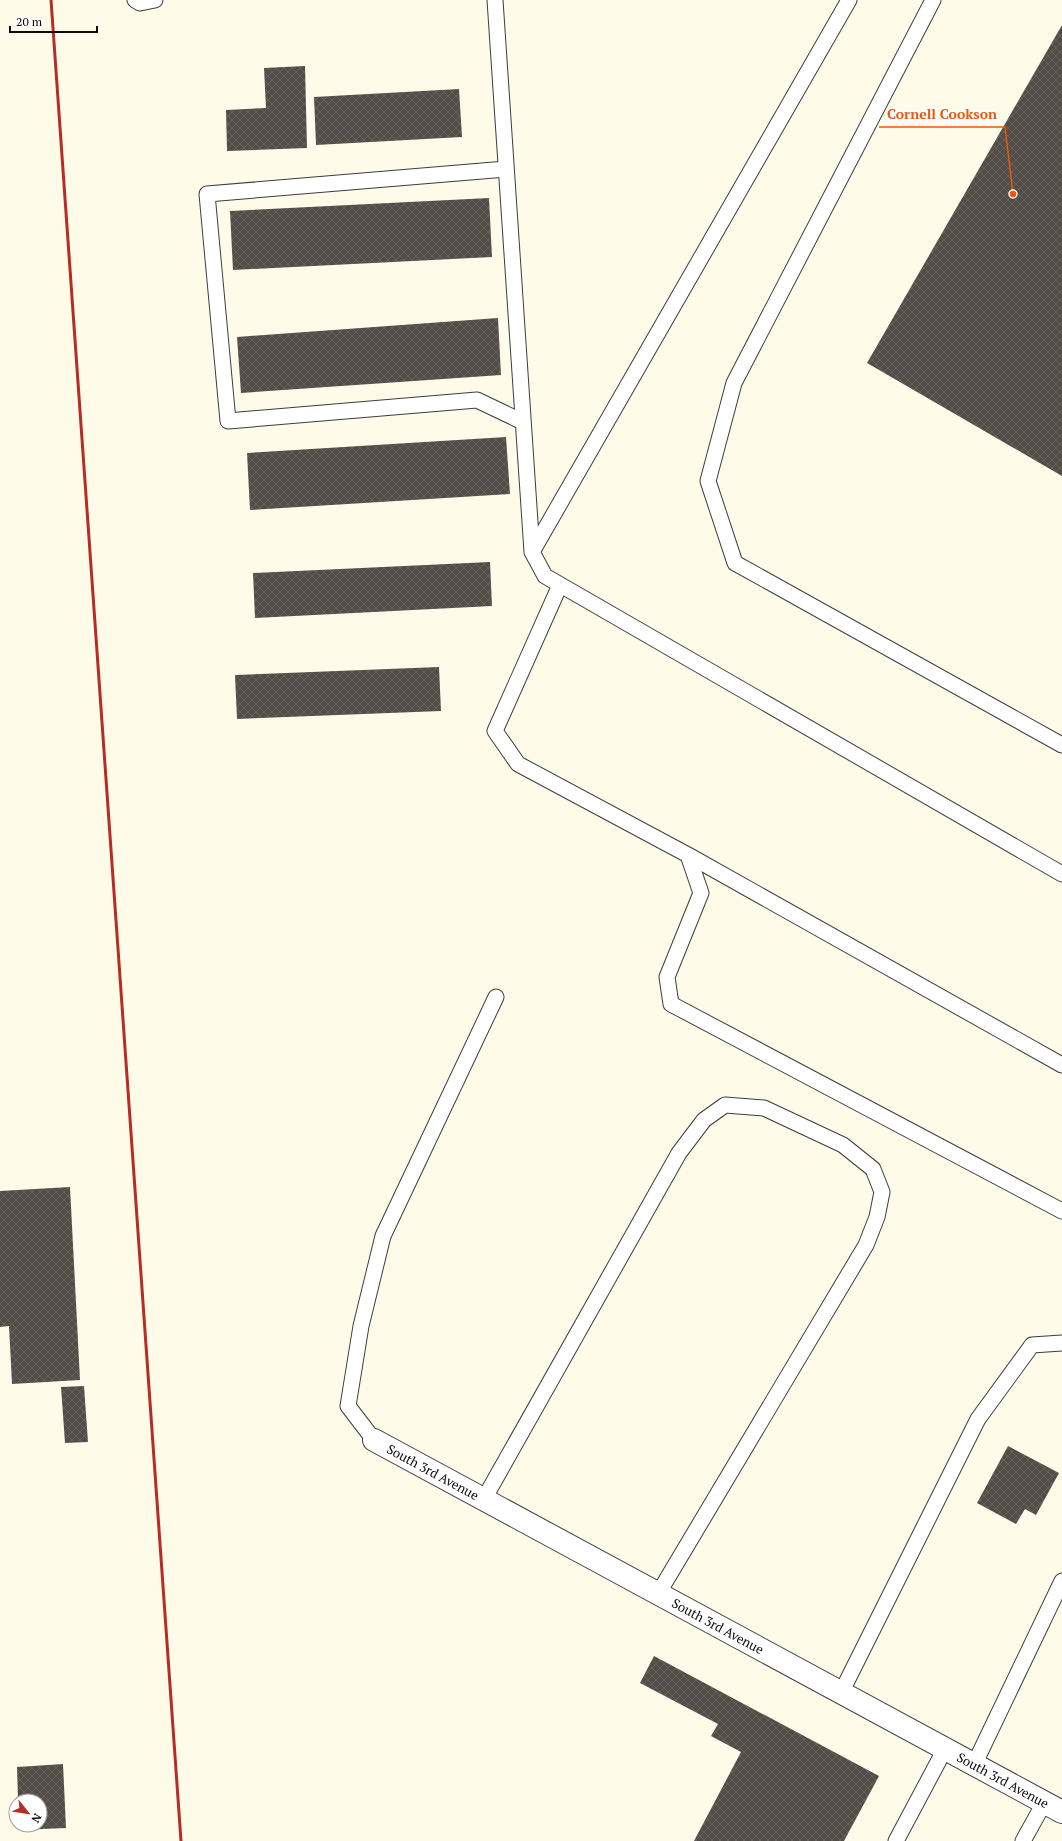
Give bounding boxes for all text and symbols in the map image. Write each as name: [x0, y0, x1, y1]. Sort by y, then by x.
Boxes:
scale bar: [10, 8, 97, 34]
text: 20 m: [16, 14, 43, 29]
callout: Cornell Cookson: [879, 101, 1005, 127]
text: Cornell Cookson: [887, 104, 997, 123]
street label: South 3rd Avenue: [384, 1440, 482, 1504]
street label: South 3rd Avenue: [669, 1594, 767, 1658]
street label: South 3rd Avenue: [954, 1748, 1052, 1812]
north arrow: [8, 1793, 48, 1833]
text: N: [28, 1811, 45, 1826]

